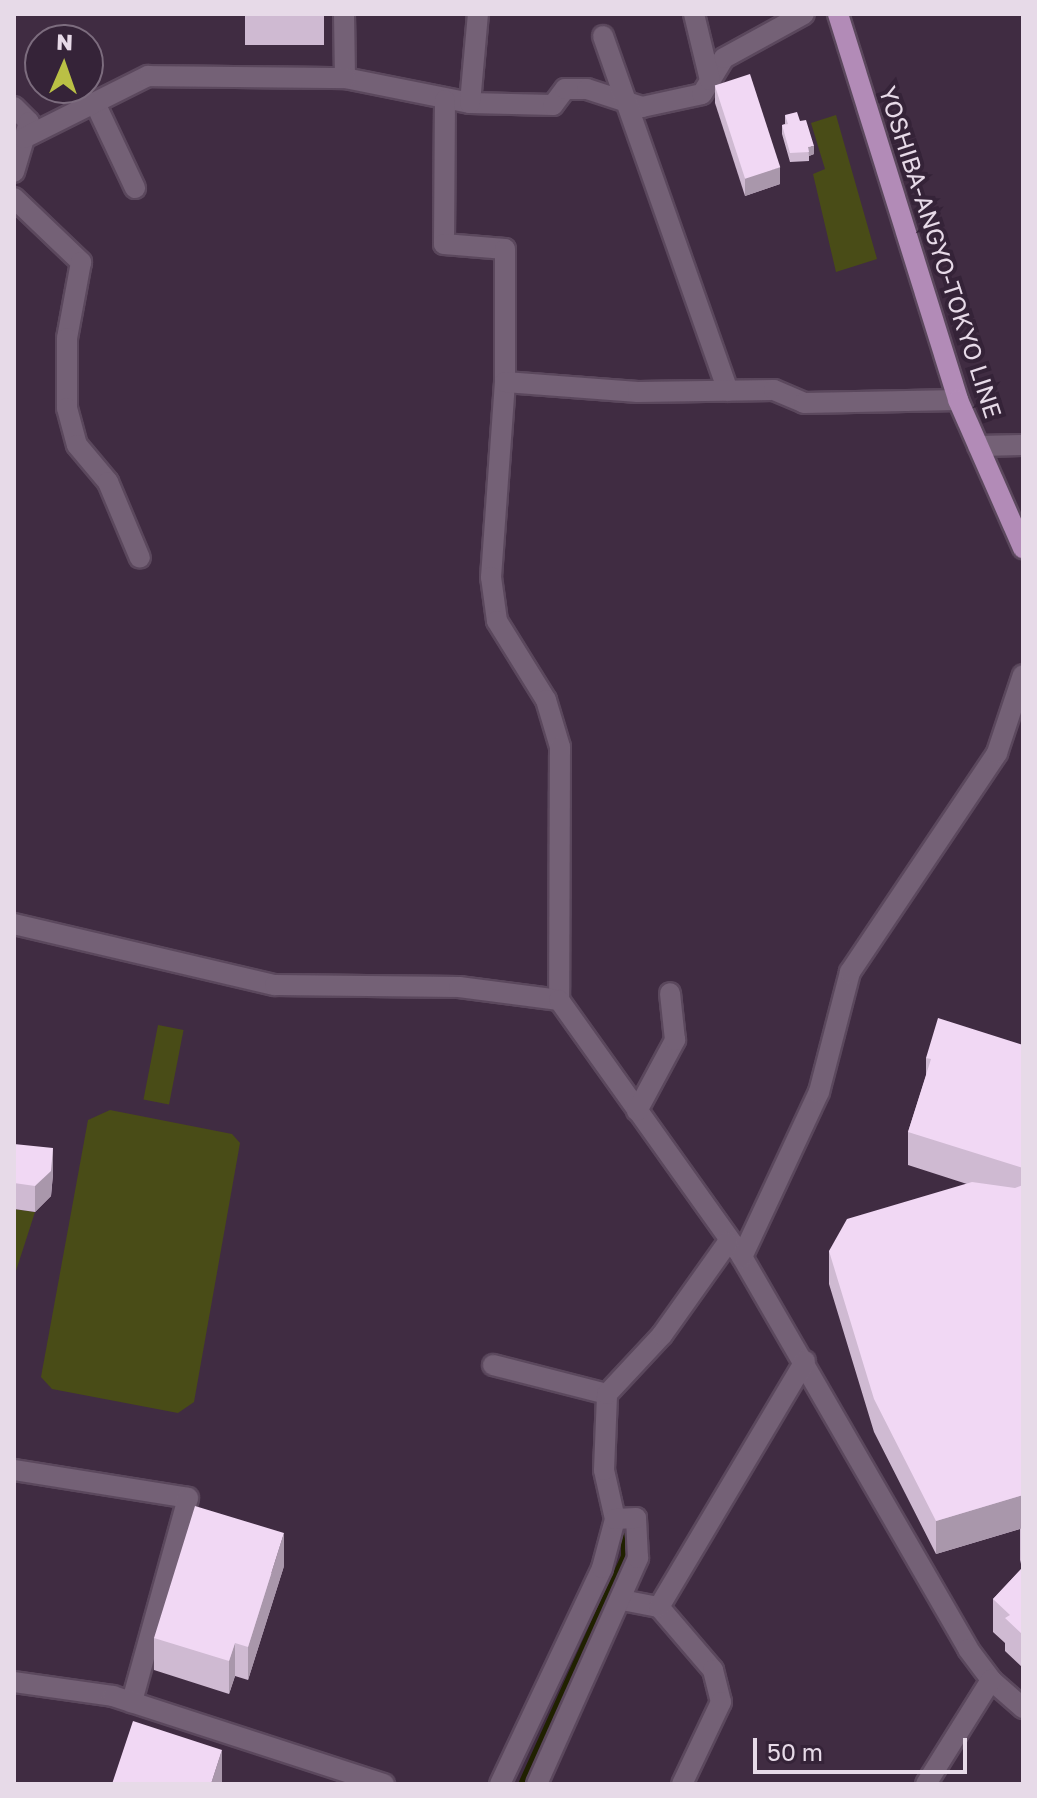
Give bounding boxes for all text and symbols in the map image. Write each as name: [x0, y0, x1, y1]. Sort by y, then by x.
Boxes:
north arrow: [24, 24, 104, 104]
text: N: [56, 28, 74, 55]
street label: YOSHIBA-ANGYO-TOKYO LINE: [874, 82, 1008, 422]
scale bar: [757, 1722, 971, 1772]
text: 50 m: [767, 1737, 823, 1766]

